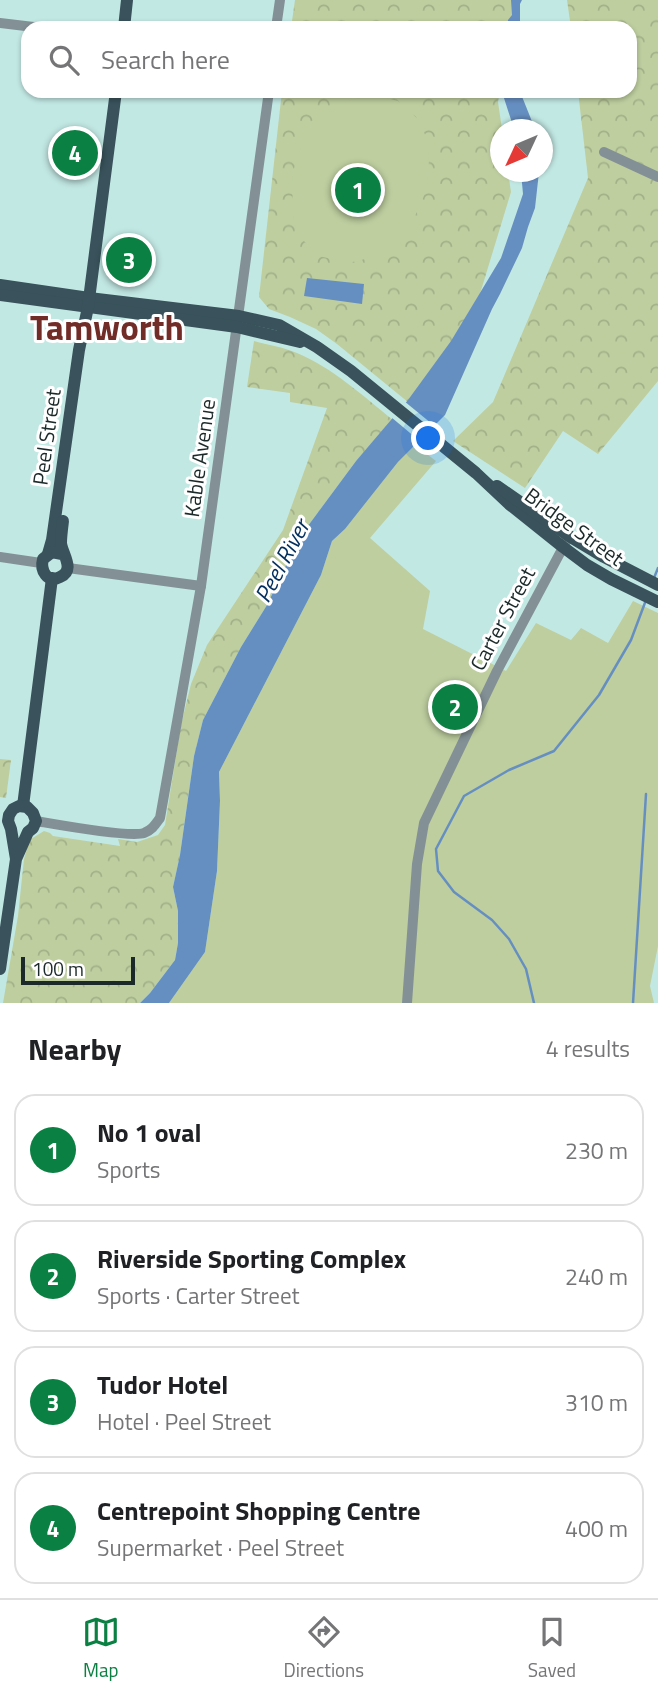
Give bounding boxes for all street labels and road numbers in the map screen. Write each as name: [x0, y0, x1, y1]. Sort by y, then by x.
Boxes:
street label: Peel Street: [23, 386, 69, 487]
street label: Kable Avenue: [175, 397, 223, 519]
street label: Bridge Street: [518, 479, 631, 574]
street label: Carter Street: [461, 560, 543, 676]

